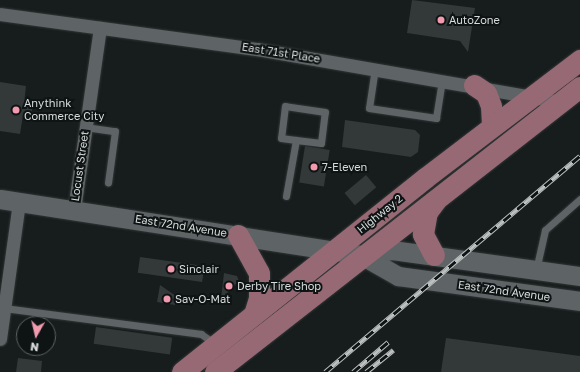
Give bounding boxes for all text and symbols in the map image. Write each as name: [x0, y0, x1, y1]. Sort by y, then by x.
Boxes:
place label: AutoZone: [449, 13, 500, 27]
marker: AutoZone: [436, 15, 446, 25]
street label: East 71st Place: [241, 40, 321, 66]
place label: Anythink Commerce City: [24, 97, 104, 123]
marker: Anythink Commerce City: [11, 105, 21, 115]
street label: Locust Street: [69, 130, 91, 202]
place label: 7-Eleven: [322, 160, 367, 174]
marker: 7-Eleven: [309, 162, 319, 172]
street label: Highway 2: [355, 192, 405, 236]
street label: East 72nd Avenue: [134, 212, 228, 240]
place label: Sinclair: [179, 262, 219, 276]
marker: Sinclair: [166, 264, 176, 274]
street label: East 72nd Avenue: [457, 278, 551, 304]
place label: Derby Tire Shop: [237, 279, 321, 293]
marker: Derby Tire Shop: [224, 281, 234, 291]
place label: Sav-O-Mat: [175, 292, 230, 306]
marker: Sav-O-Mat: [162, 294, 172, 304]
north arrow: [16, 316, 56, 356]
text: N: [29, 340, 39, 354]

